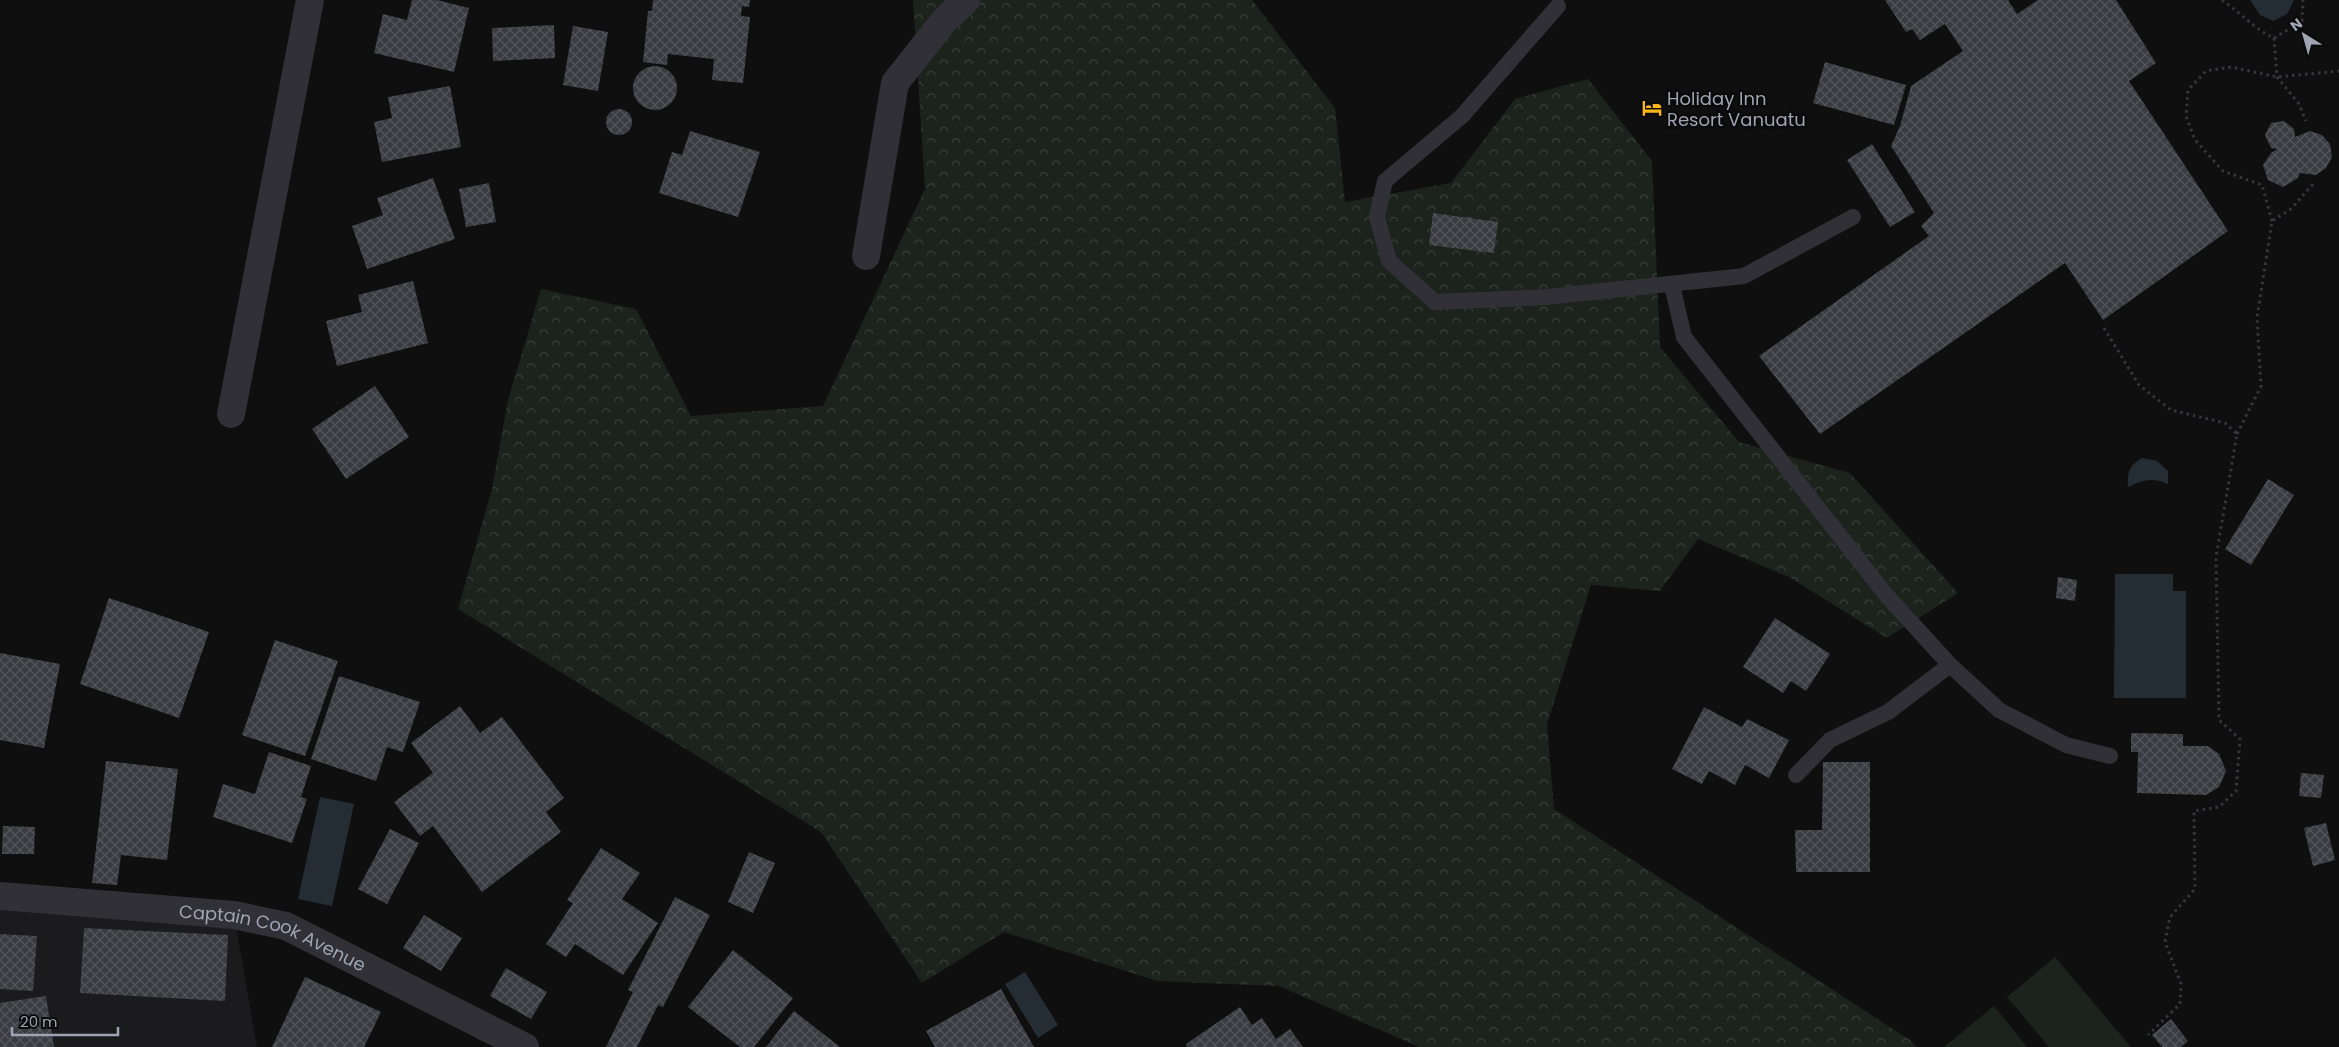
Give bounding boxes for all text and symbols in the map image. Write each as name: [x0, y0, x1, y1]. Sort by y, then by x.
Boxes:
north arrow: [2279, 10, 2329, 60]
text: N: [2286, 13, 2306, 36]
place label: Holiday Inn Resort Vanuatu: [1667, 86, 1806, 132]
hotel icon: Holiday Inn Resort Vanuatu: [1641, 97, 1663, 119]
street label: Captain Cook Avenue: [178, 898, 370, 977]
scale bar: [12, 1004, 119, 1036]
text: 20 m: [20, 1011, 58, 1032]

